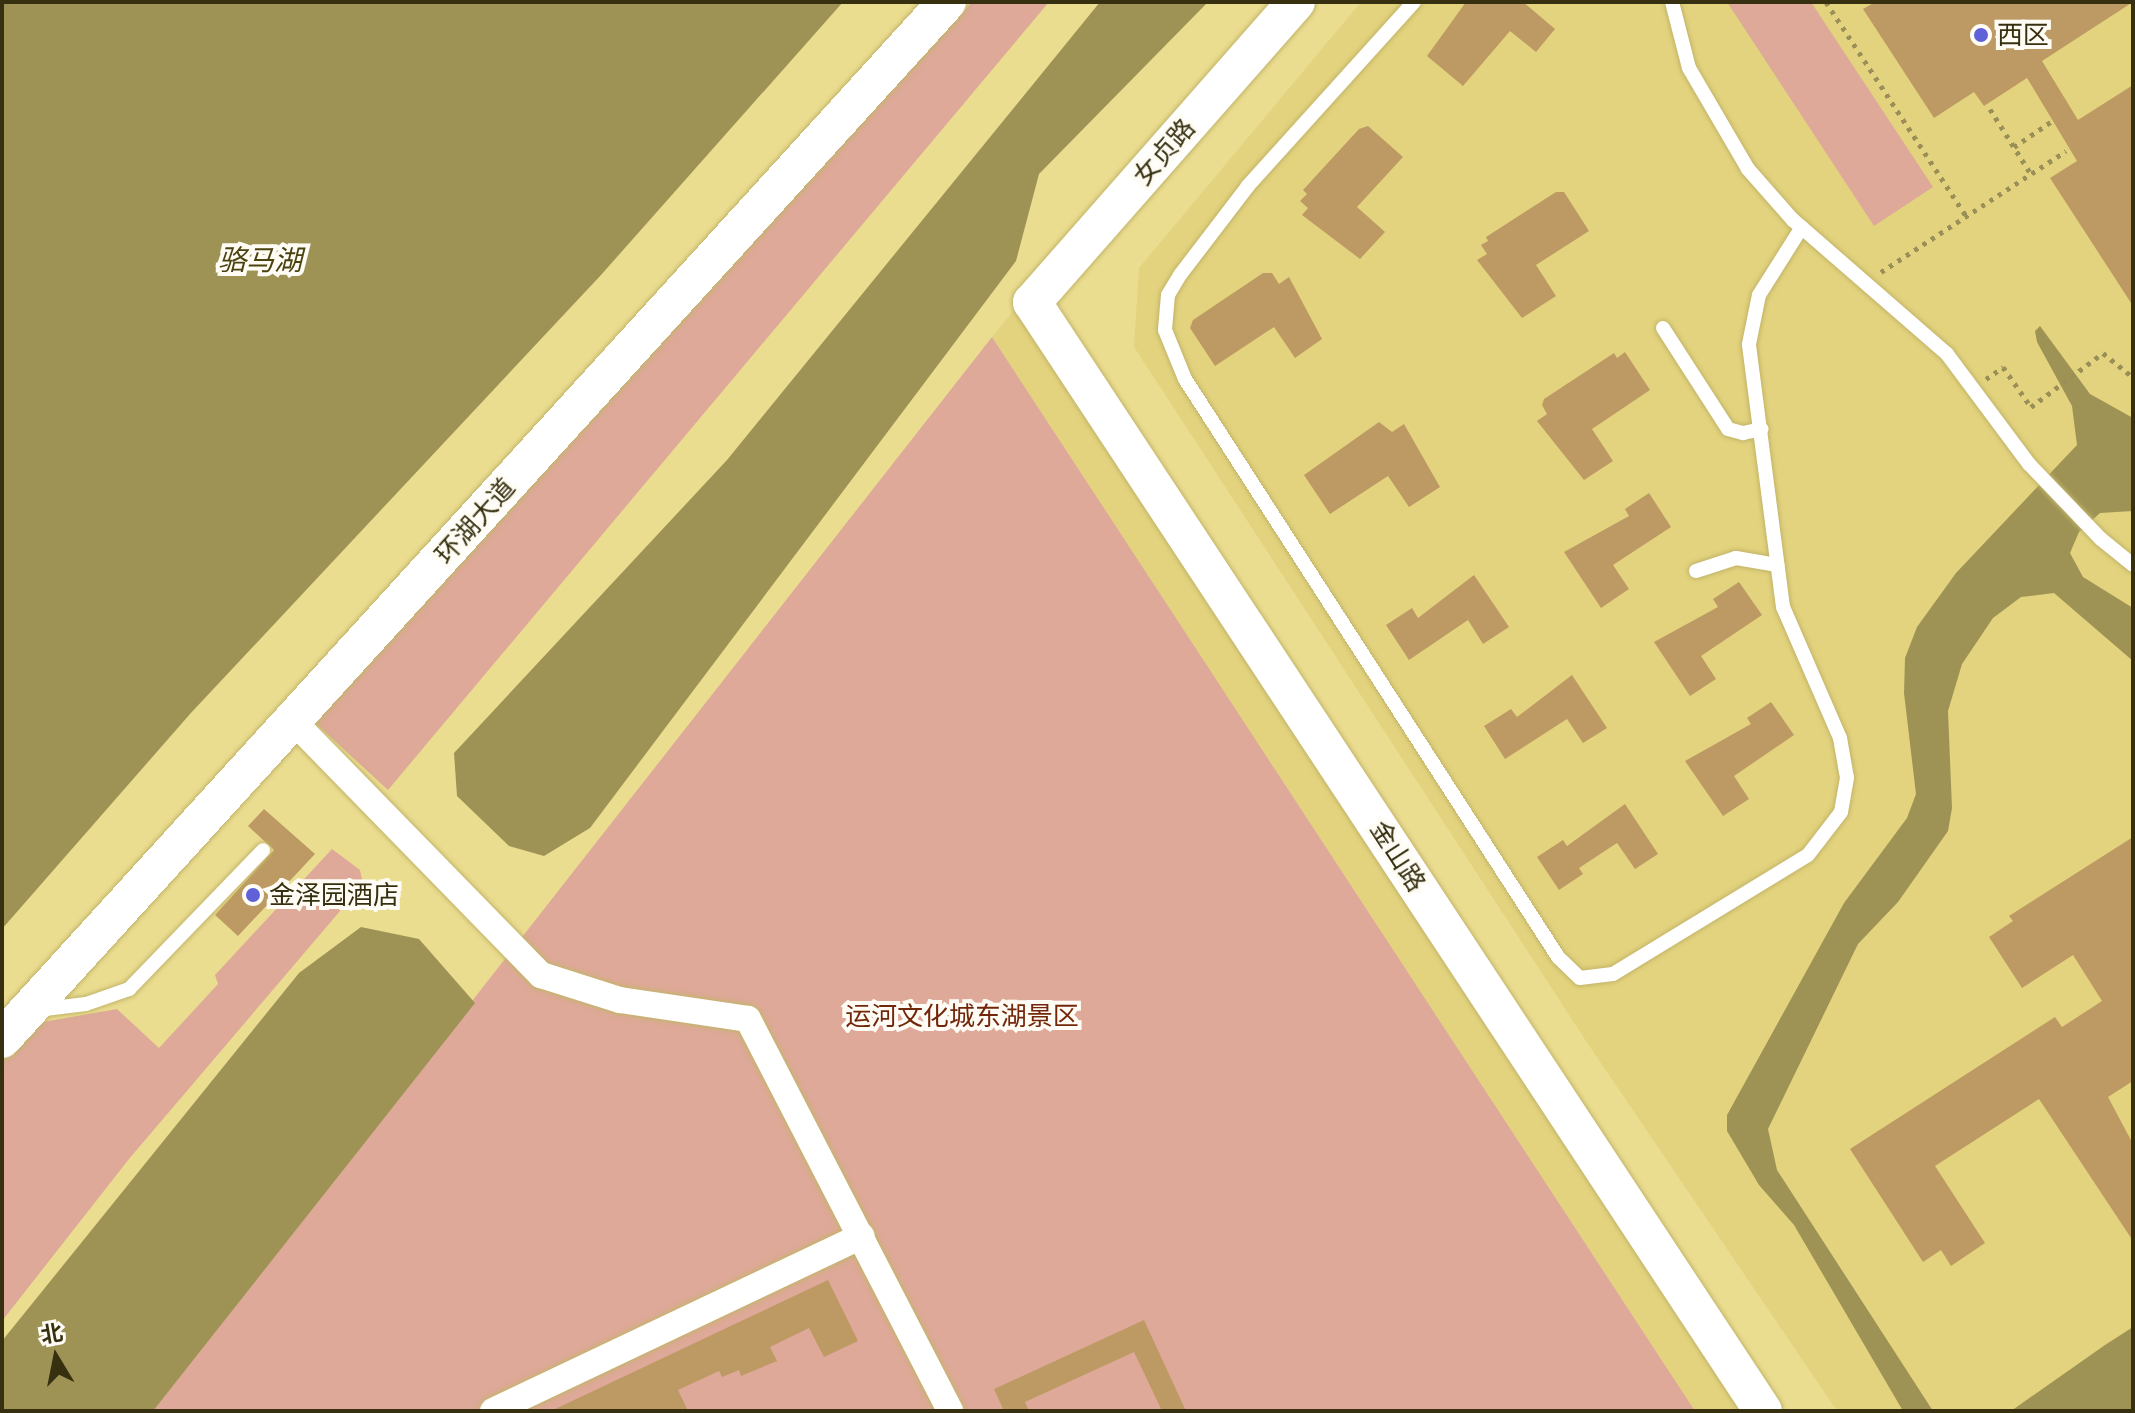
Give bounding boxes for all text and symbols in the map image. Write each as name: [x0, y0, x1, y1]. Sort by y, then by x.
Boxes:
place label: 西区: [1997, 19, 2049, 51]
marker: 西区: [1972, 26, 1990, 44]
street label: 女贞路: [1127, 112, 1201, 192]
water label: 骆马湖: [218, 243, 302, 277]
street label: 环湖大道: [429, 472, 521, 570]
street label: 金山路: [1364, 815, 1432, 897]
place label: 金泽园酒店: [269, 879, 399, 911]
marker: 金泽园酒店: [244, 886, 262, 904]
park label: 运河文化城东湖景区: [845, 1000, 1079, 1032]
north arrow: [16, 1317, 96, 1397]
text: 北: [39, 1318, 65, 1348]

